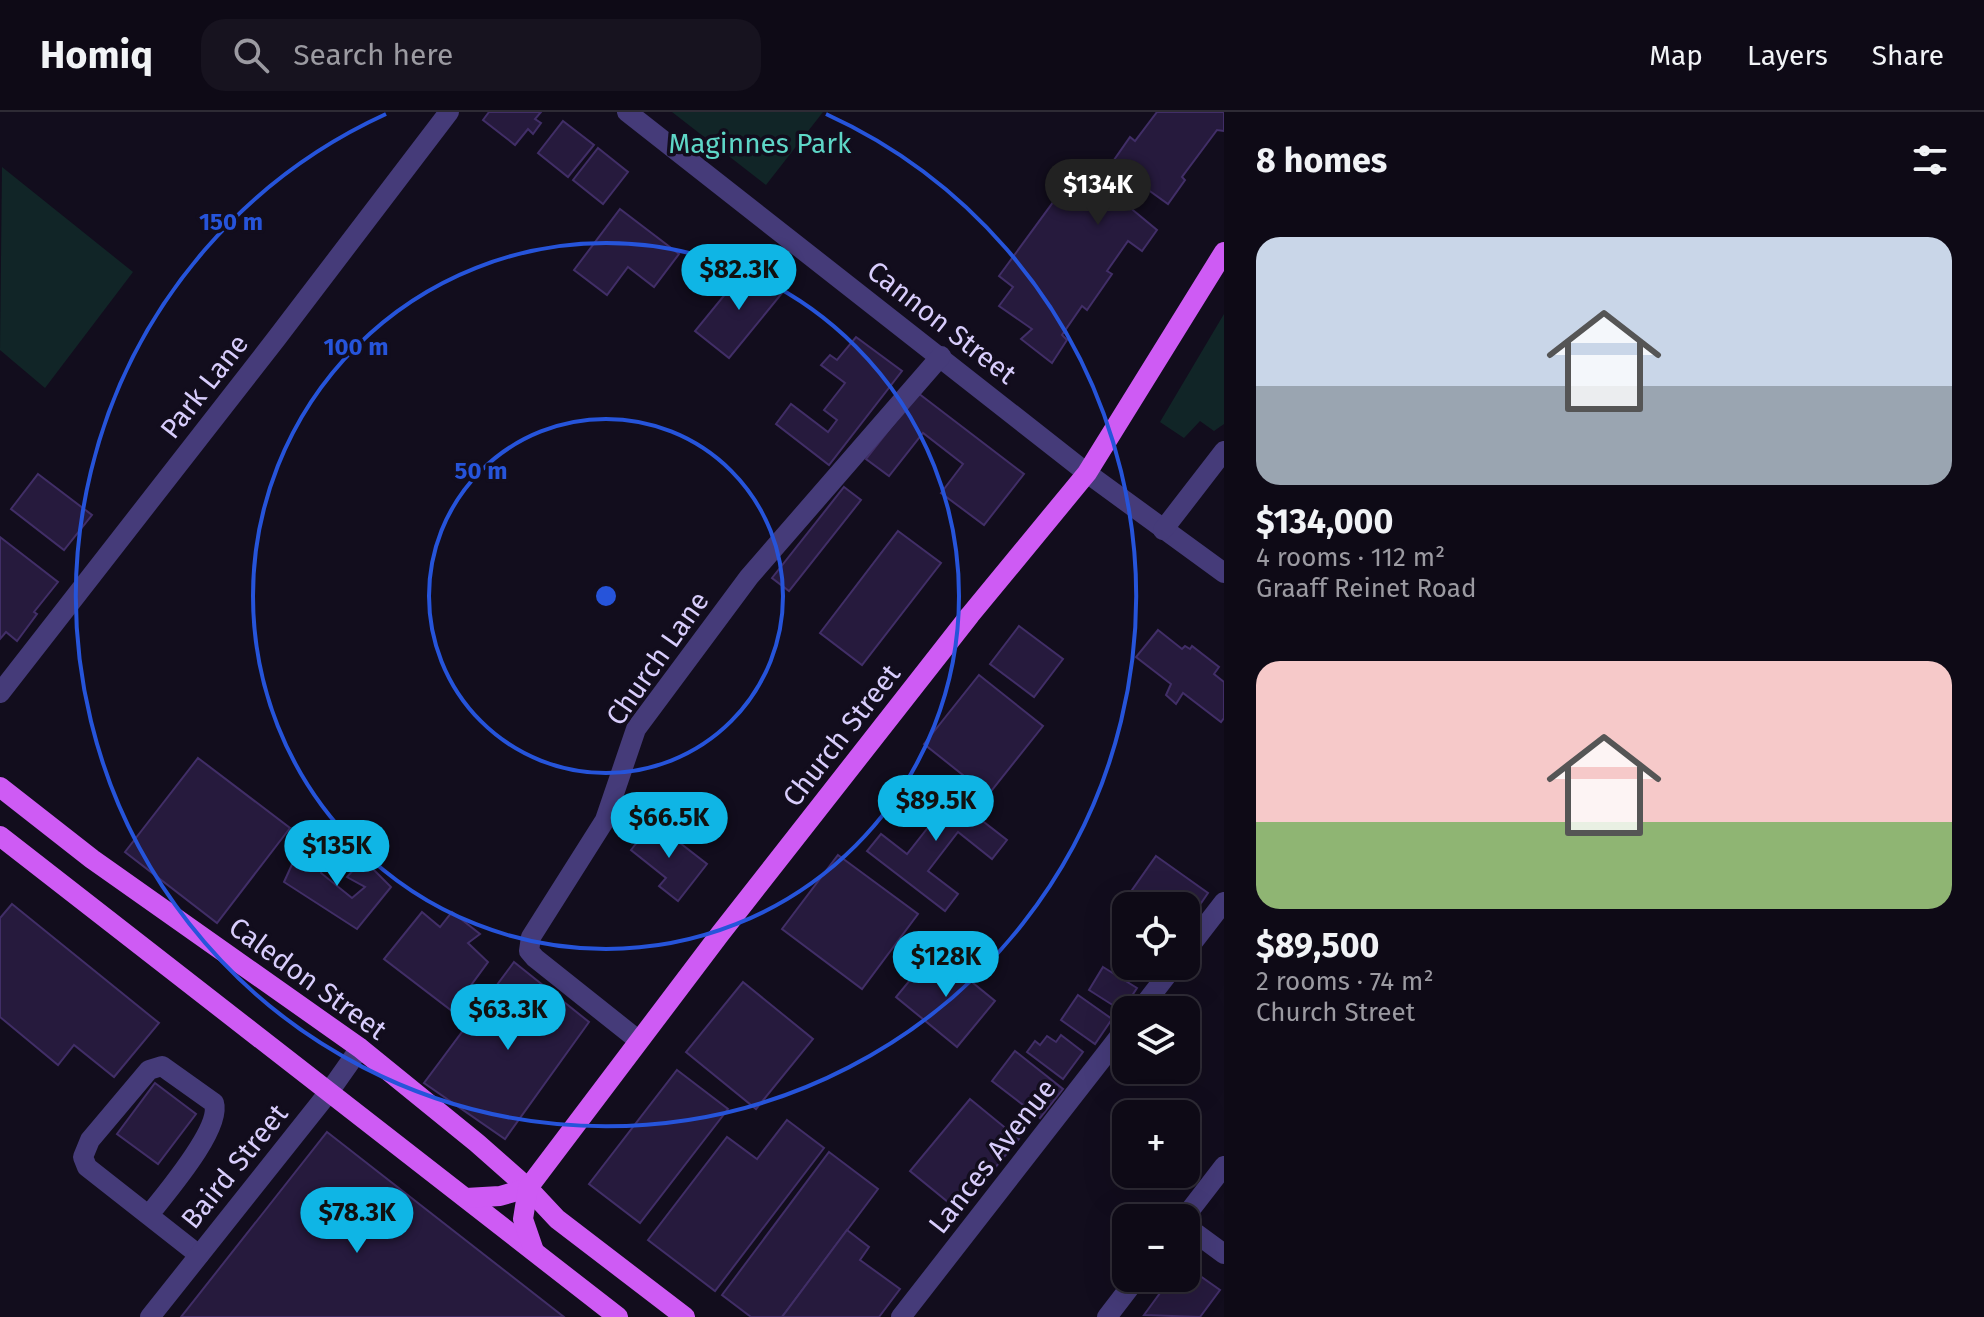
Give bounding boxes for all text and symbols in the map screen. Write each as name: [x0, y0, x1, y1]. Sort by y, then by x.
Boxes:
search box: [201, 19, 761, 91]
text: Homiq: [40, 32, 153, 78]
icon: search: [229, 33, 273, 77]
text: Search here: [293, 37, 453, 73]
text: Map: [1649, 39, 1703, 72]
text: Layers: [1747, 39, 1828, 72]
text: Share: [1872, 39, 1944, 72]
park label: Maginnes Park: [669, 127, 852, 160]
icon: filters: [1908, 138, 1952, 182]
text: 8 homes: [1256, 140, 1387, 181]
pin: $134K: [1042, 159, 1154, 227]
text: $134K: [1063, 169, 1133, 200]
text: 150 m: [199, 208, 263, 236]
pin: $82.3K: [674, 244, 804, 312]
text: $82.3K: [699, 254, 779, 285]
street label: Cannon Street: [861, 254, 1023, 391]
icon: home: [1532, 289, 1676, 433]
street label: Park Lane: [153, 328, 255, 445]
text: 100 m: [323, 333, 389, 361]
text: 50 m: [455, 457, 507, 485]
text: $134,000: [1256, 501, 1393, 542]
text: 4 rooms · 112 m²: [1256, 542, 1445, 573]
text: Graaff Reinet Road: [1256, 573, 1476, 604]
centre of rings: [592, 582, 620, 610]
street label: Church Lane: [599, 585, 716, 732]
street label: Church Street: [776, 657, 908, 813]
icon: home: [1532, 713, 1676, 857]
pin: $89.5K: [871, 775, 1001, 843]
text: $89.5K: [896, 785, 976, 816]
pin: $66.5K: [604, 792, 734, 860]
text: $66.5K: [629, 802, 709, 833]
pin: $135K: [281, 820, 393, 888]
text: $135K: [302, 830, 372, 861]
map controls: [1112, 892, 1200, 1292]
button: locate: [1112, 892, 1200, 980]
street label: Caledon Street: [223, 910, 394, 1047]
text: $89,500: [1256, 925, 1379, 966]
pin: $128K: [890, 931, 1002, 999]
text: $128K: [911, 941, 981, 972]
text: 2 rooms · 74 m²: [1256, 966, 1434, 997]
pin: $63.3K: [443, 984, 573, 1052]
text: $63.3K: [469, 994, 547, 1025]
button: layers: [1112, 996, 1200, 1084]
text: Church Street: [1256, 997, 1415, 1028]
street label: Lances Avenue: [922, 1073, 1063, 1240]
street label: Baird Street: [174, 1097, 295, 1235]
button: +: [1112, 1100, 1200, 1188]
pin: $78.3K: [292, 1187, 422, 1255]
text: $78.3K: [318, 1197, 396, 1228]
button: −: [1112, 1204, 1200, 1292]

